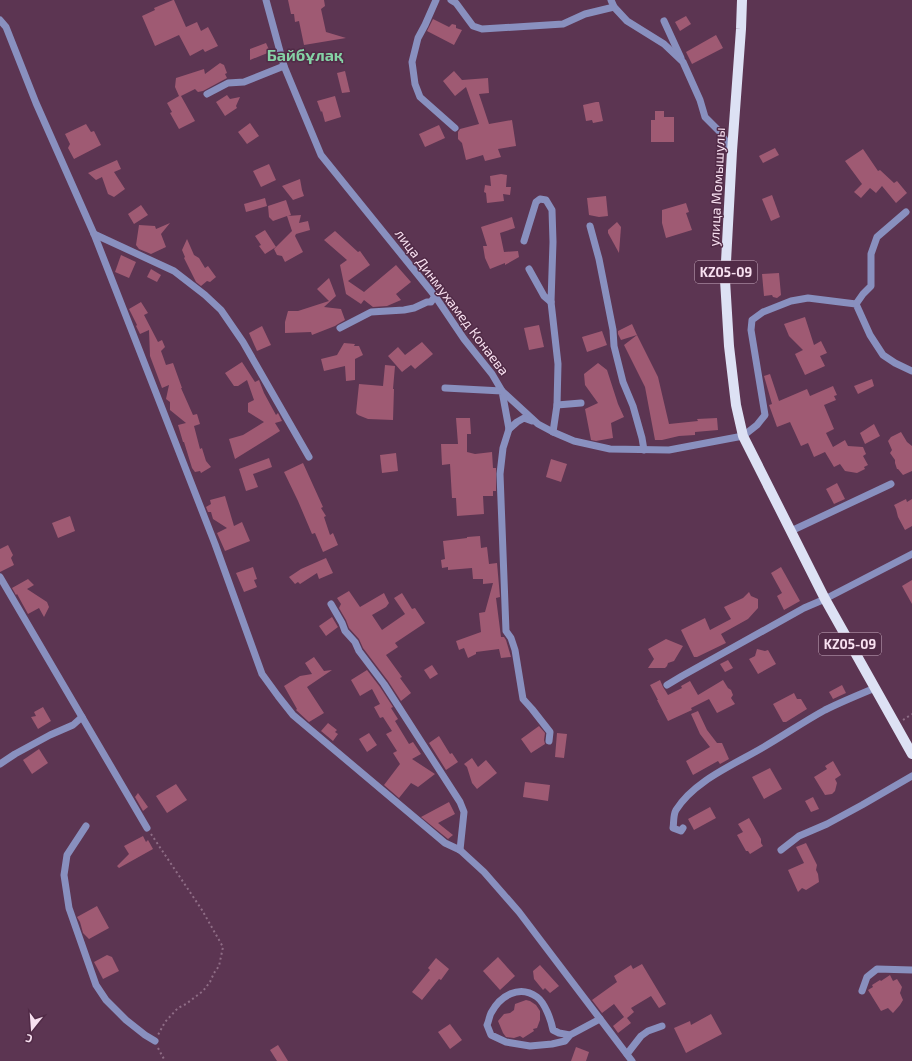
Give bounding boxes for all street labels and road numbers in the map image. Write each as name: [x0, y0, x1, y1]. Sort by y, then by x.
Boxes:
street label: улица Момышулы: [705, 127, 728, 247]
street label: лица Динмухамед Конаева: [392, 225, 513, 378]
road number: KZ05-09: [695, 261, 757, 283]
road number: KZ05-09: [819, 633, 881, 655]

